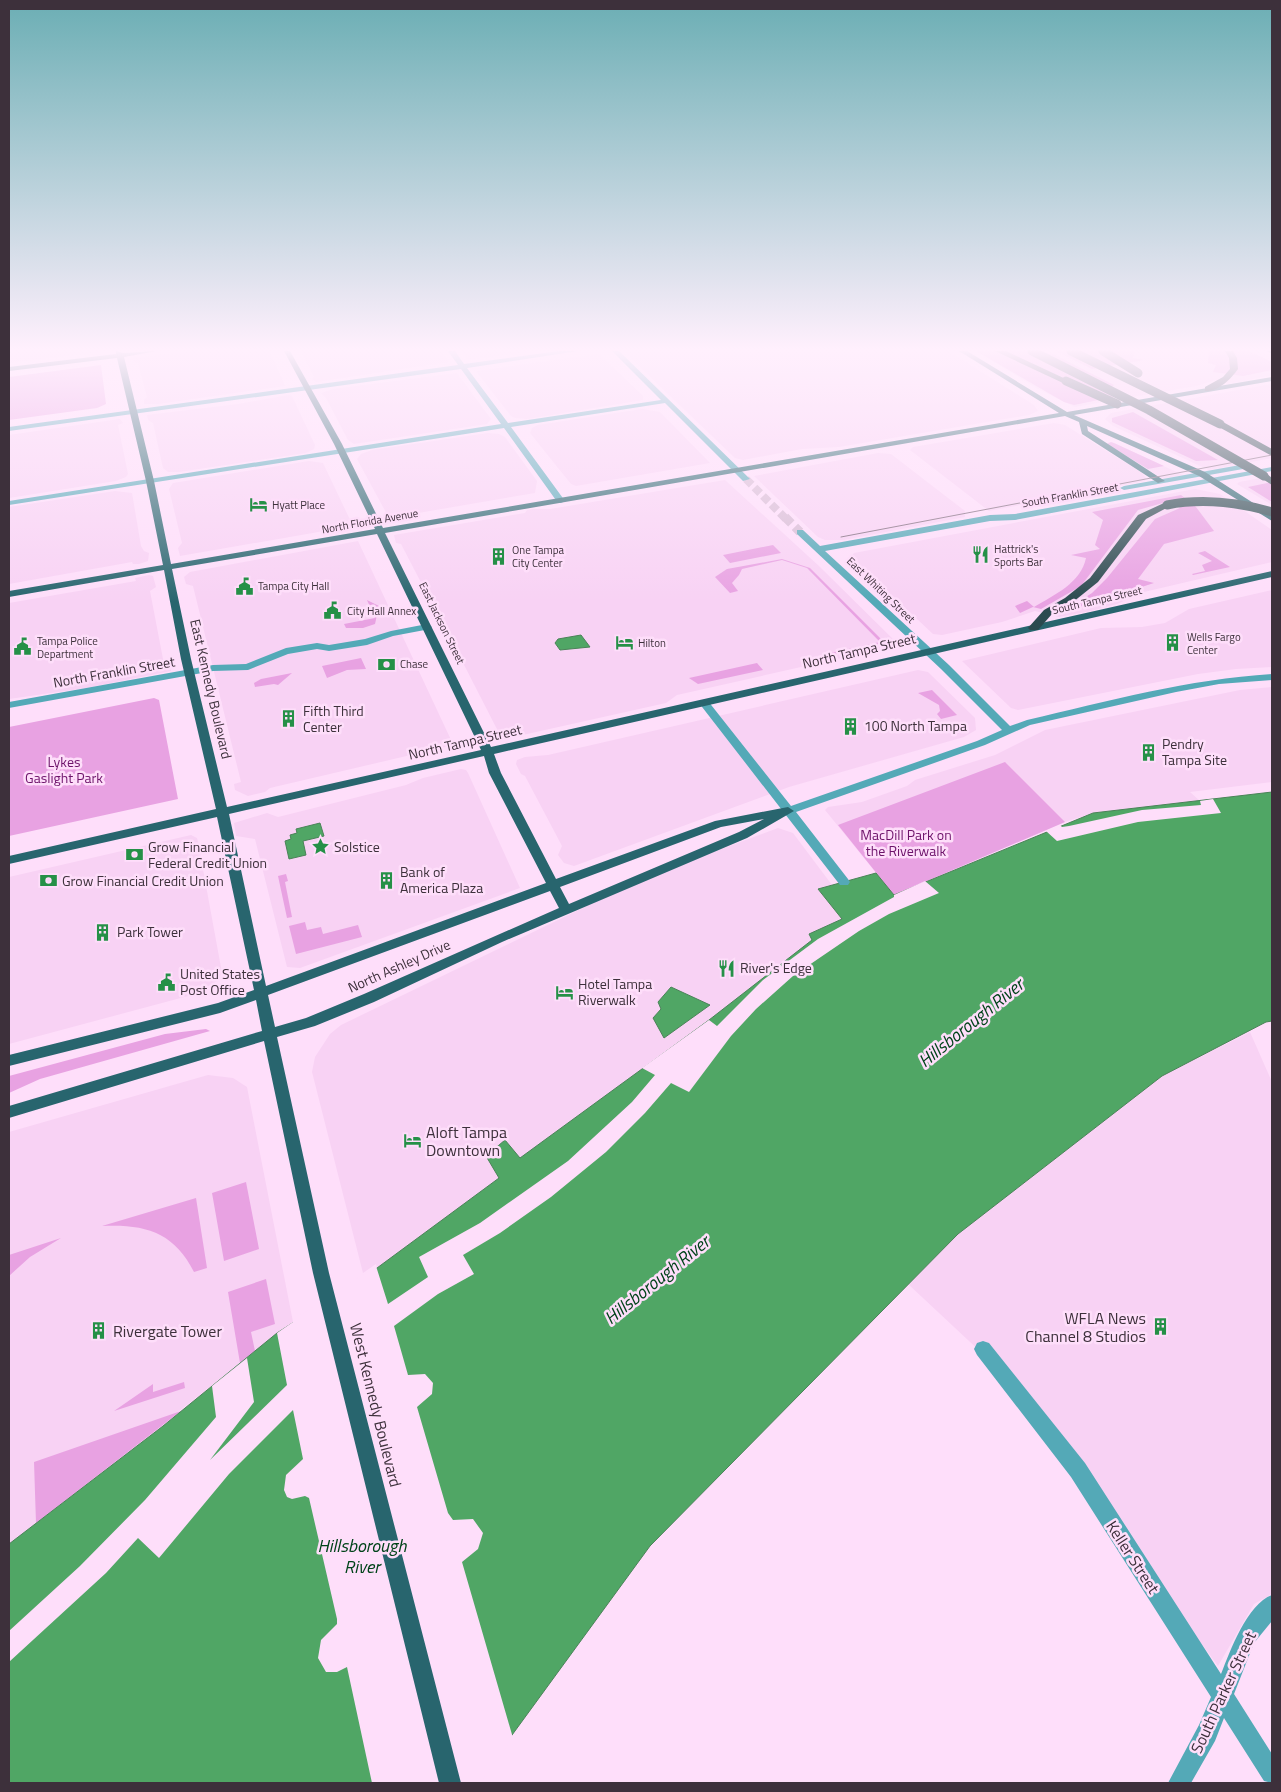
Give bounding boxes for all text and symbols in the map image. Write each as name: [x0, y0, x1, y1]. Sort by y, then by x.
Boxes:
street label: South Franklin Street: [1021, 479, 1120, 511]
hotel icon: Hyatt Place: [248, 495, 268, 515]
place label: Hyatt Place: [272, 497, 326, 513]
street label: North Florida Avenue: [321, 505, 420, 537]
place label: Hattrick's Sports Bar: [994, 541, 1043, 570]
place label: One Tampa City Center: [512, 542, 564, 571]
restaurant icon: Hattrick's Sports Bar: [970, 545, 990, 565]
building icon: One Tampa City Center: [488, 546, 508, 566]
street label: East Whiting Street: [843, 553, 919, 627]
public building icon: Tampa City Hall: [234, 576, 254, 596]
place label: Tampa City Hall: [258, 578, 329, 594]
street label: East Jackson Street: [415, 579, 469, 667]
street label: South Tampa Street: [1051, 582, 1143, 618]
public building icon: City Hall Annex: [323, 601, 343, 621]
place label: City Hall Annex: [347, 603, 416, 619]
street label: East Kennedy Boulevard: [185, 617, 238, 761]
street label: North Tampa Street: [800, 627, 918, 674]
place label: Wells Fargo Center: [1187, 629, 1241, 658]
place label: Tampa Police Department: [37, 633, 98, 662]
hotel icon: Hilton: [614, 633, 634, 653]
building icon: Wells Fargo Center: [1163, 633, 1183, 653]
place label: Hilton: [638, 635, 666, 651]
public building icon: Tampa Police Department: [13, 637, 33, 657]
street label: North Franklin Street: [51, 650, 177, 693]
bank icon: Chase: [376, 654, 396, 674]
place label: Chase: [400, 656, 429, 672]
place label: Fifth Third Center: [303, 700, 364, 737]
building icon: Fifth Third Center: [279, 709, 299, 729]
place label: 100 North Tampa: [864, 715, 967, 736]
building icon: 100 North Tampa: [840, 716, 860, 736]
street label: North Tampa Street: [406, 718, 524, 765]
place label: Pendry Tampa Site: [1162, 733, 1227, 770]
building icon: Pendry Tampa Site: [1138, 742, 1158, 762]
park label: Lykes Gaslight Park: [25, 751, 103, 788]
park label: MacDill Park on the Riverwalk: [860, 824, 952, 861]
place label: Grow Financial Federal Credit Union: [148, 836, 267, 873]
place label: Solstice: [334, 836, 380, 857]
place icon: Solstice: [310, 837, 330, 857]
bank icon: Grow Financial Federal Credit Union: [124, 845, 144, 865]
place label: Bank of America Plaza: [400, 861, 483, 898]
place label: Grow Financial Credit Union: [62, 870, 224, 891]
building icon: Bank of America Plaza: [376, 870, 396, 890]
bank icon: Grow Financial Credit Union: [38, 871, 58, 891]
place label: Park Tower: [117, 921, 183, 942]
building icon: Park Tower: [93, 922, 113, 942]
street label: North Ashley Drive: [344, 934, 453, 998]
place label: River's Edge: [740, 957, 812, 978]
restaurant icon: River's Edge: [716, 958, 736, 978]
place label: United States Post Office: [180, 963, 260, 1000]
water label: Hillsborough River: [912, 970, 1031, 1074]
public building icon: United States Post Office: [156, 972, 176, 992]
place label: Hotel Tampa Riverwalk: [578, 973, 652, 1010]
hotel icon: Hotel Tampa Riverwalk: [554, 982, 574, 1002]
place label: Aloft Tampa Downtown: [426, 1120, 507, 1162]
hotel icon: Aloft Tampa Downtown: [402, 1131, 422, 1151]
water label: Hillsborough River: [598, 1227, 717, 1331]
place label: WFLA News Channel 8 Studios: [1025, 1306, 1146, 1348]
building icon: WFLA News Channel 8 Studios: [1150, 1317, 1170, 1337]
place label: Rivergate Tower: [113, 1319, 222, 1343]
street label: West Kennedy Boulevard: [344, 1320, 408, 1490]
building icon: Rivergate Tower: [89, 1321, 109, 1341]
street label: Keller Street: [1100, 1516, 1166, 1599]
water label: Hillsborough River: [318, 1532, 408, 1580]
street label: South Parker Street: [1184, 1627, 1262, 1757]

